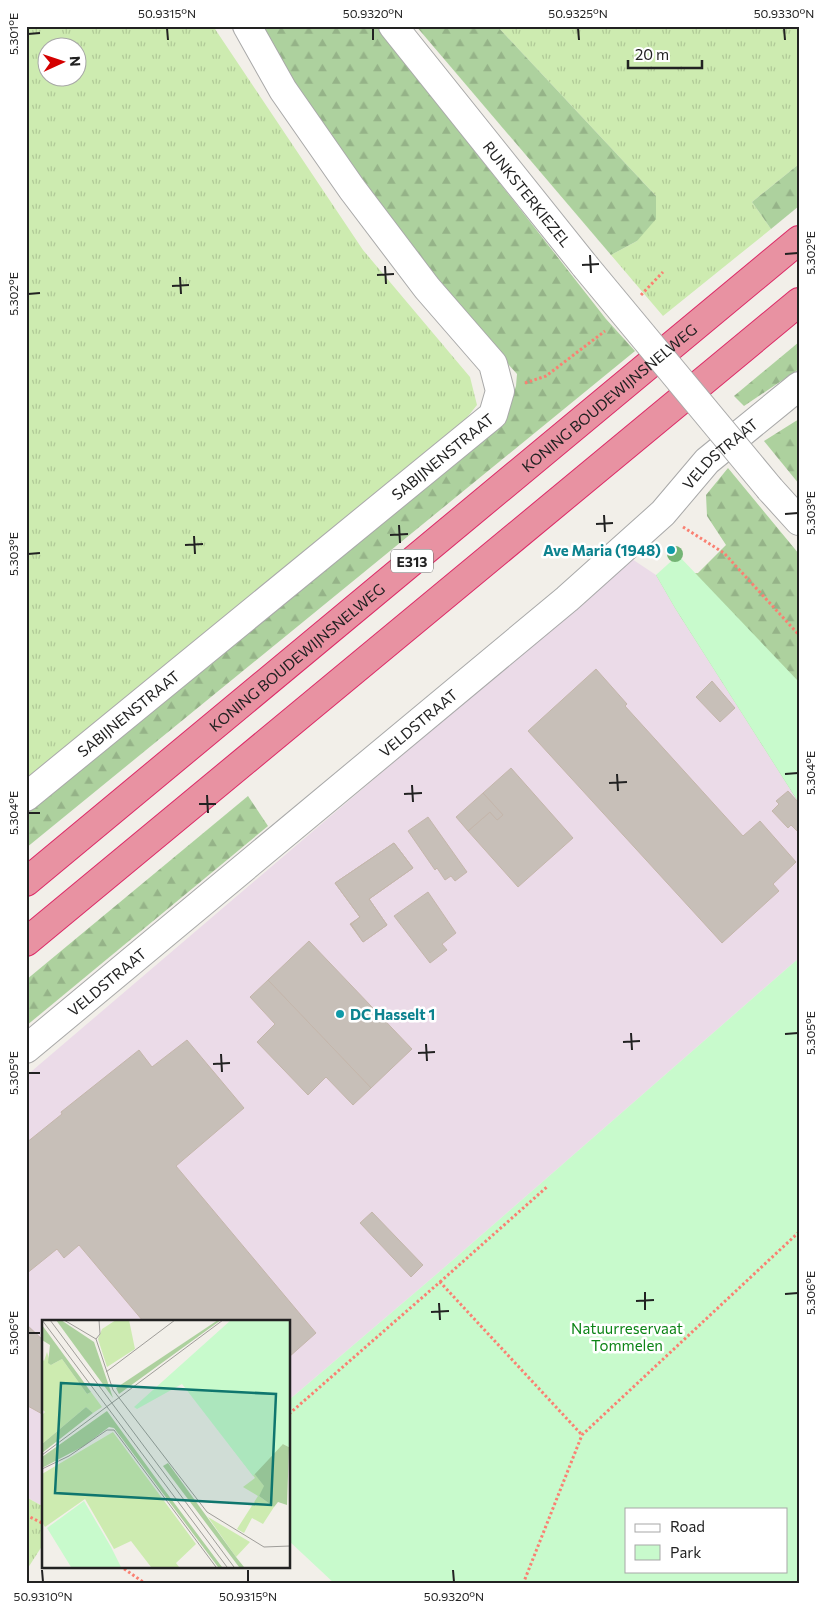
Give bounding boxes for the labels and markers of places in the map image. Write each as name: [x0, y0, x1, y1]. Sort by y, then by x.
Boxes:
place label: Ave Maria (1948): [543, 541, 661, 559]
marker: Ave Maria (1948): [665, 544, 677, 556]
place label: DC Hasselt 1: [350, 1005, 435, 1023]
marker: DC Hasselt 1: [334, 1008, 346, 1020]

